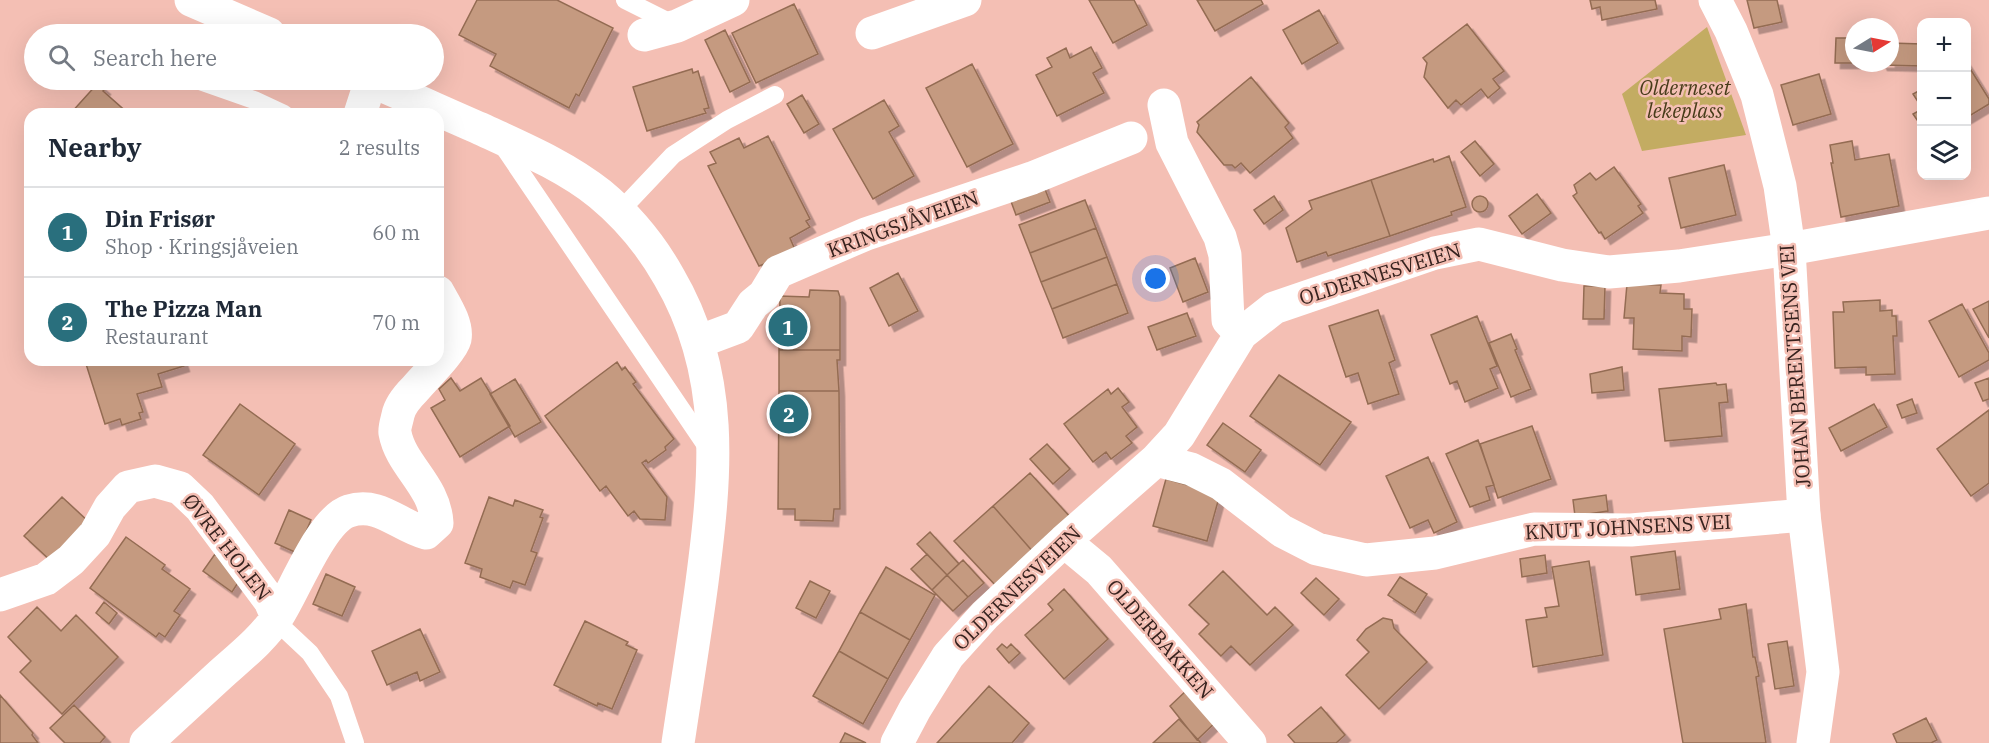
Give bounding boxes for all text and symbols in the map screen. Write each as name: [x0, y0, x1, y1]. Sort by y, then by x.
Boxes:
north arrow: [1845, 18, 1899, 72]
map controls: [1917, 18, 1971, 180]
button: +: [1917, 18, 1971, 72]
search box: [24, 24, 444, 90]
icon: search: [45, 41, 78, 74]
text: Search here: [93, 43, 217, 72]
button: −: [1917, 72, 1971, 126]
park label: Olderneset lekeplass: [1639, 74, 1732, 124]
button: layers: [1917, 126, 1971, 180]
text: Nearby: [48, 130, 142, 164]
text: 2 results: [339, 134, 420, 161]
street label: KRINGSJÅVEIEN: [824, 184, 982, 263]
text: Din Frisør: [105, 204, 215, 233]
text: 1: [62, 219, 74, 246]
text: 60 m: [372, 219, 420, 246]
text: Shop · Kringsjåveien: [105, 233, 299, 260]
street label: OLDERNESVEIEN: [1296, 236, 1464, 311]
street label: JOHAN BERENTSENS VEI: [1773, 244, 1816, 488]
your location: [1141, 264, 1170, 293]
text: The Pizza Man: [105, 294, 262, 323]
pin: 1: [768, 304, 808, 350]
text: 2: [62, 309, 74, 336]
text: 70 m: [372, 309, 420, 336]
text: Restaurant: [105, 323, 208, 350]
pin: 2: [770, 392, 808, 436]
street label: ØVRE HOLEN: [177, 488, 278, 606]
street label: KNUT JOHNSENS VEI: [1524, 508, 1732, 545]
street label: OLDERNESVEIEN: [947, 520, 1086, 656]
street label: OLDERBAKKEN: [1101, 573, 1220, 704]

